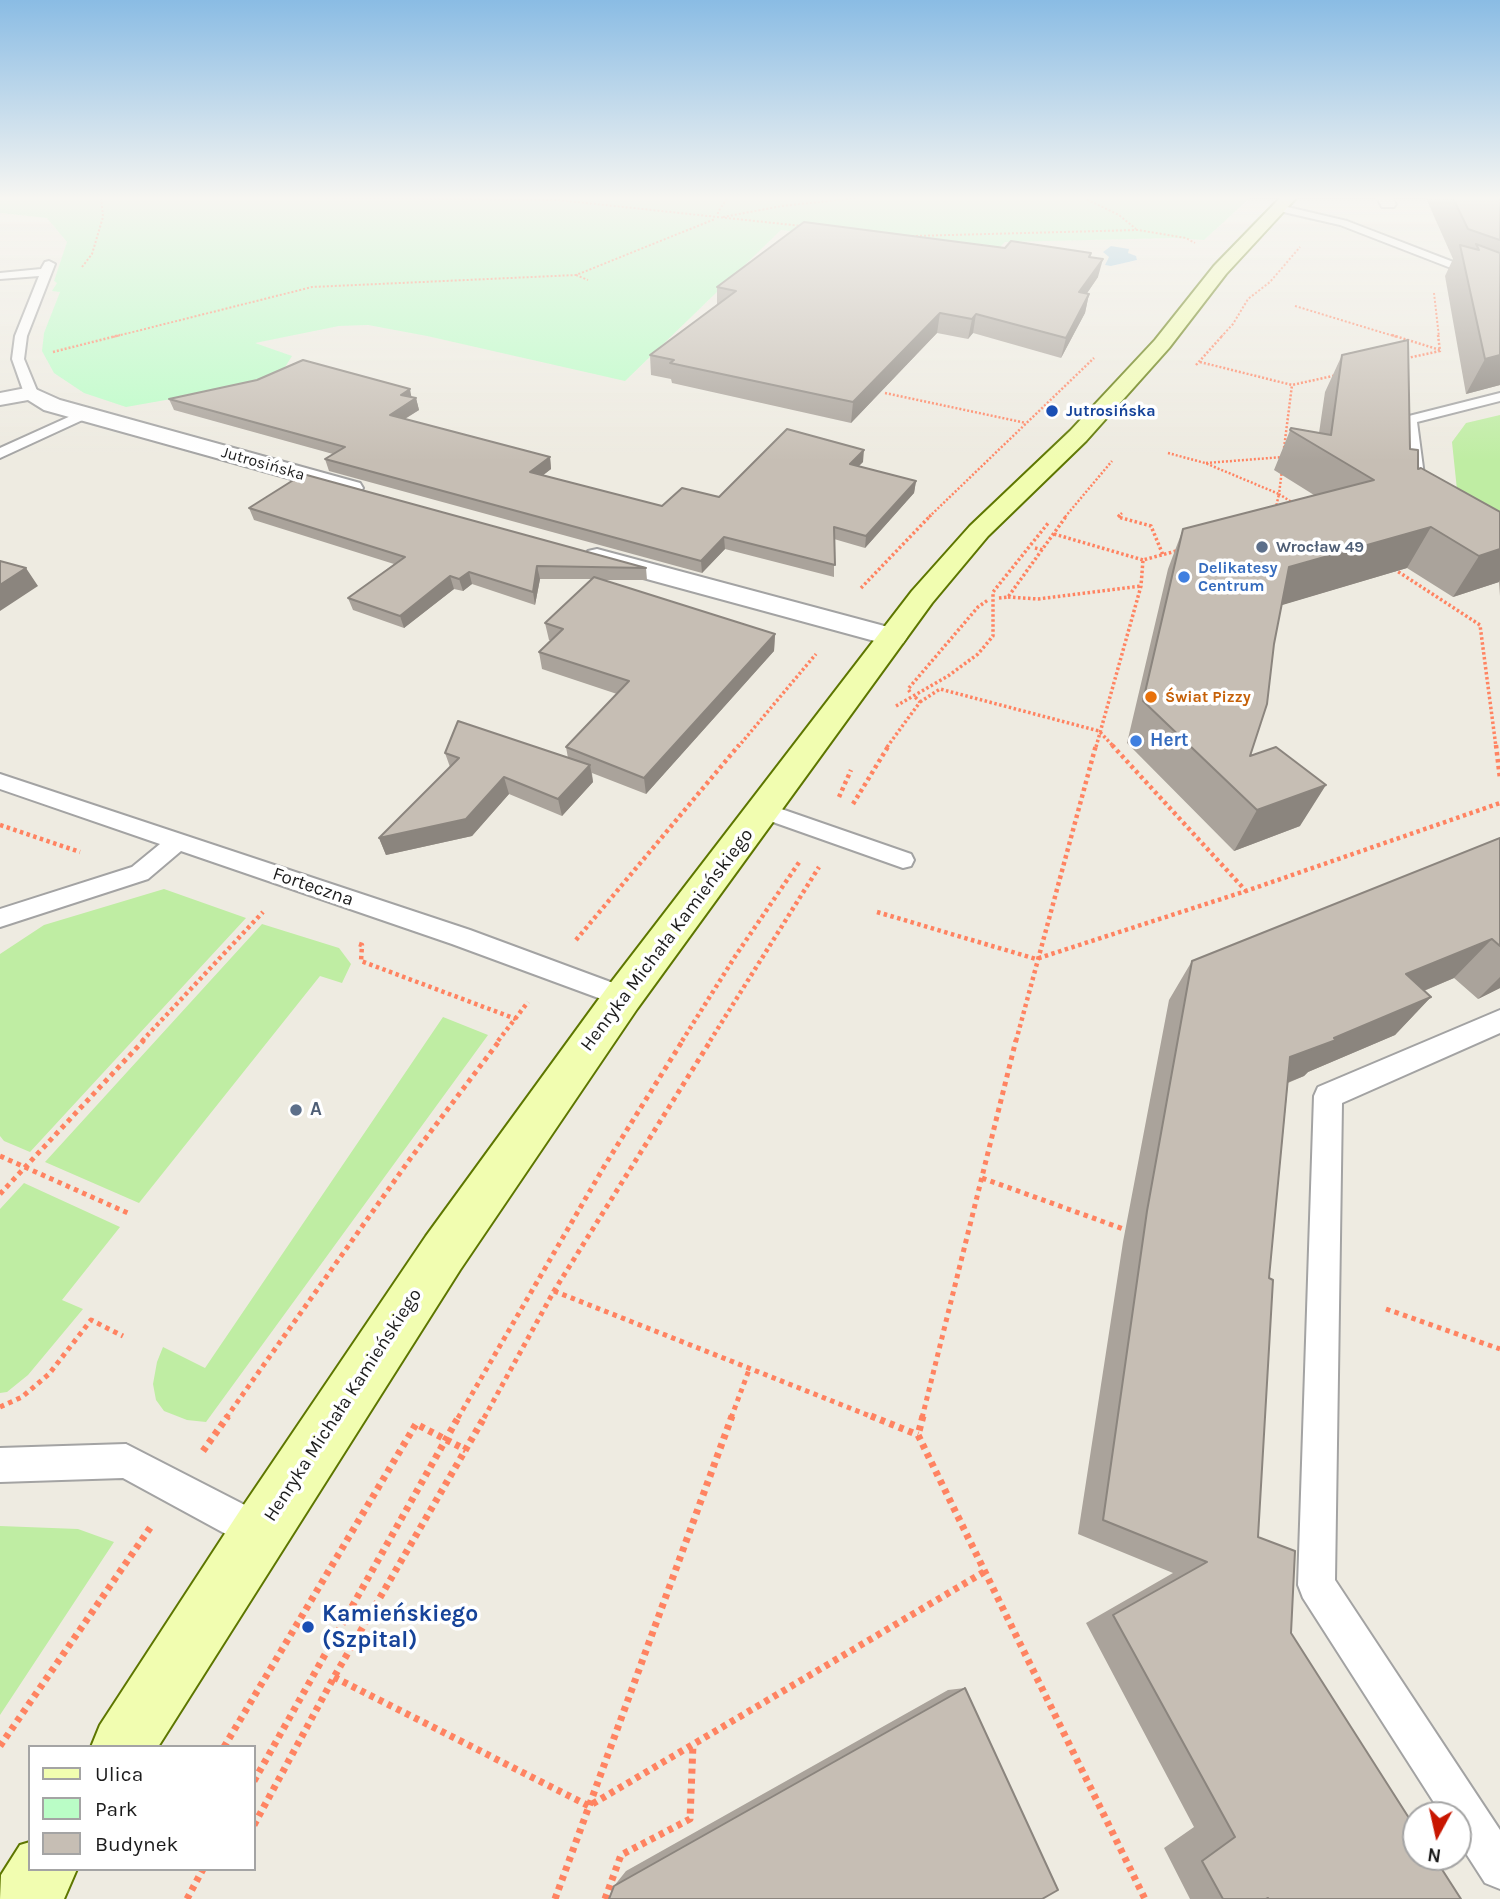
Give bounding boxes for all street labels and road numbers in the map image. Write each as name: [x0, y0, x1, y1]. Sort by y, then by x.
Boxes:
street label: Jutrosińska: [219, 443, 307, 485]
street label: Henryka Michała Kamieńskiego: [576, 824, 758, 1056]
street label: Forteczna: [269, 862, 357, 912]
street label: Henryka Michała Kamieńskiego: [259, 1284, 427, 1526]

